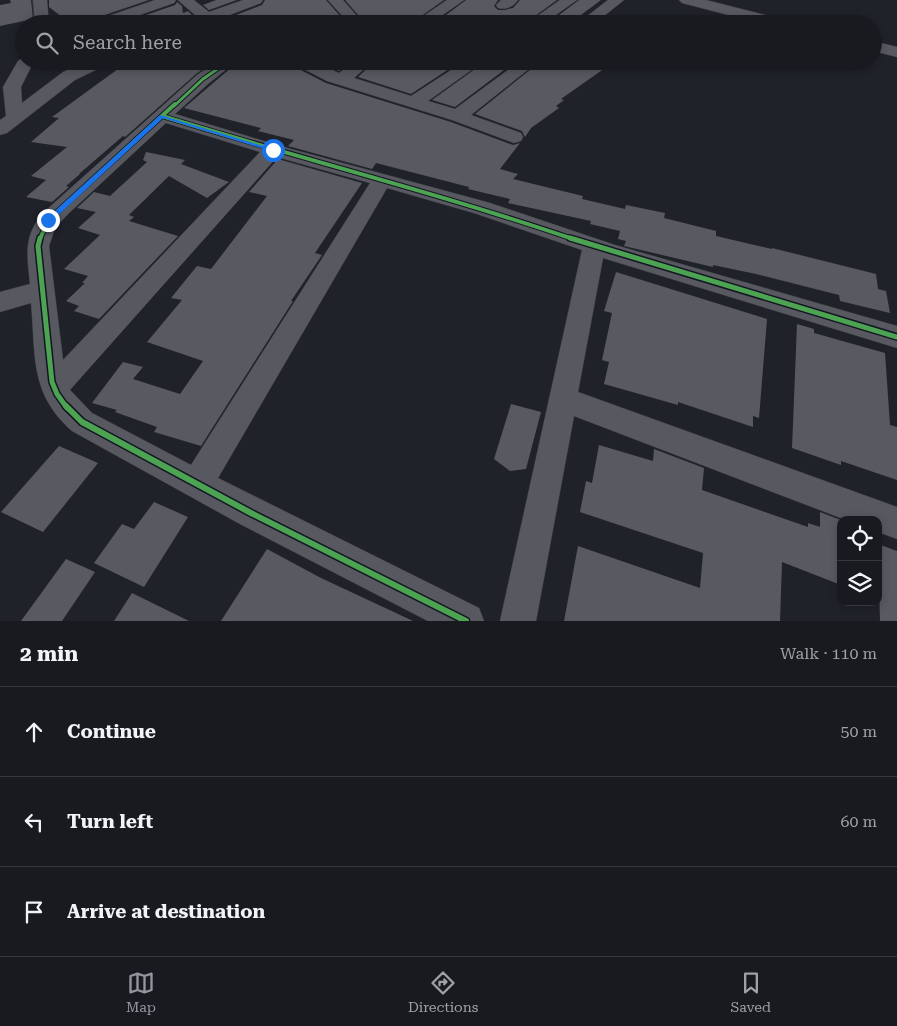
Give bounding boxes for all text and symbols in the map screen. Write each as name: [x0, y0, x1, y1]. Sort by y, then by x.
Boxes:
search box: [15, 15, 882, 70]
icon: search: [33, 29, 61, 57]
text: Search here: [73, 31, 182, 54]
route start: [262, 139, 285, 162]
route end: [37, 209, 60, 232]
map controls: [837, 516, 882, 606]
button: locate: [837, 516, 882, 561]
button: layers: [837, 561, 882, 606]
text: 2 min: [20, 642, 78, 666]
text: Walk · 110 m: [780, 644, 877, 663]
icon: ahead: [20, 718, 48, 746]
text: Continue: [67, 720, 156, 743]
text: 50 m: [840, 722, 877, 741]
icon: left: [20, 808, 48, 836]
text: Turn left: [67, 810, 153, 833]
text: 60 m: [840, 812, 877, 831]
icon: arrive: [20, 898, 48, 926]
text: Arrive at destination: [67, 900, 265, 923]
tab: Map: [126, 969, 156, 1015]
tab: Directions: [408, 969, 478, 1015]
tab: Saved: [730, 969, 771, 1015]

